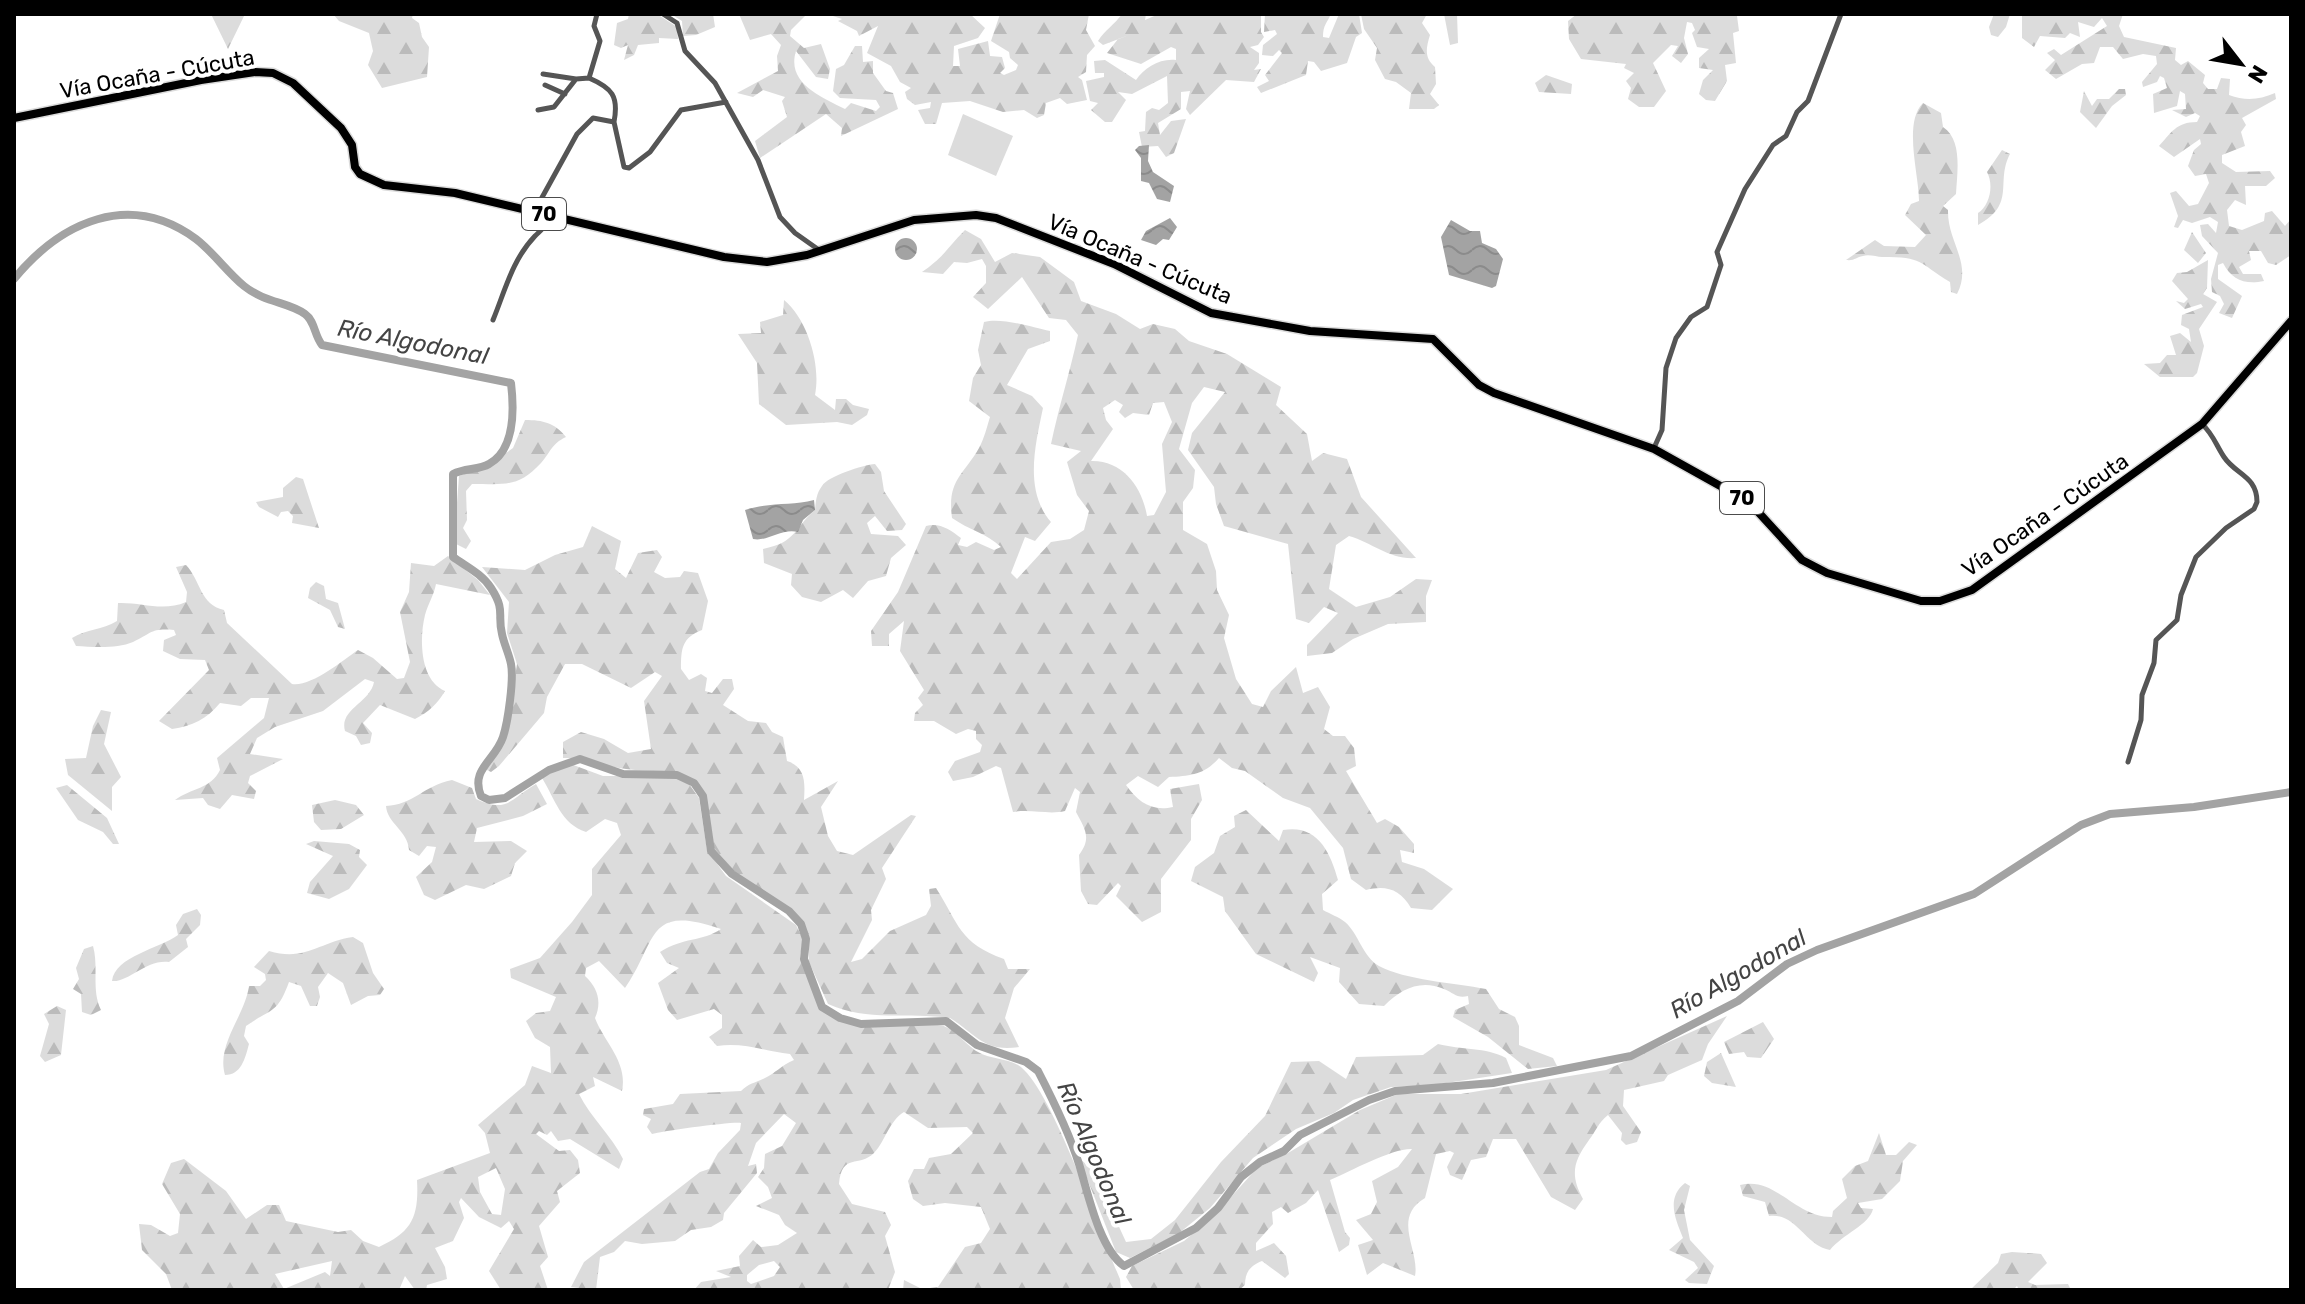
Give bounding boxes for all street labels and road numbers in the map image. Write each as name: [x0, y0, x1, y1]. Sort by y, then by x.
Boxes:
street label: Vía Ocaña - Cúcuta: [57, 44, 257, 104]
road number: 70: [522, 198, 566, 230]
street label: Vía Ocaña - Cúcuta: [1044, 208, 1236, 310]
street label: Vía Ocaña - Cúcuta: [1956, 447, 2134, 583]
road number: 70: [1720, 482, 1764, 514]

